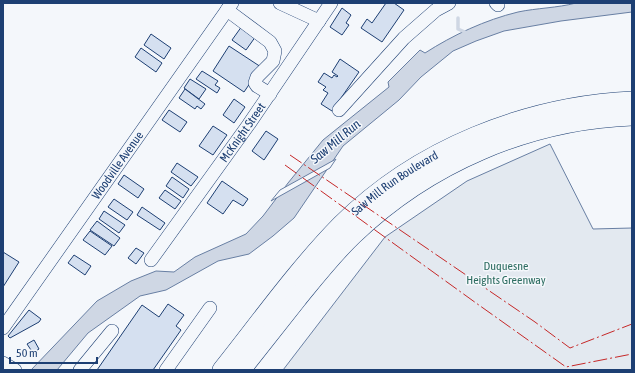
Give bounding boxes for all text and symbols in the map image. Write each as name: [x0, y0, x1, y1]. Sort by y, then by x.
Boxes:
street label: McKnight Street: [217, 100, 269, 165]
water label: Saw Mill Run: [307, 116, 364, 167]
street label: Woodville Avenue: [89, 129, 146, 202]
street label: Saw Mill Run Boulevard: [349, 148, 441, 219]
park label: Duquesne Heights Greenway: [466, 259, 546, 287]
scale bar: [10, 339, 97, 365]
text: 50 m: [16, 346, 38, 360]

